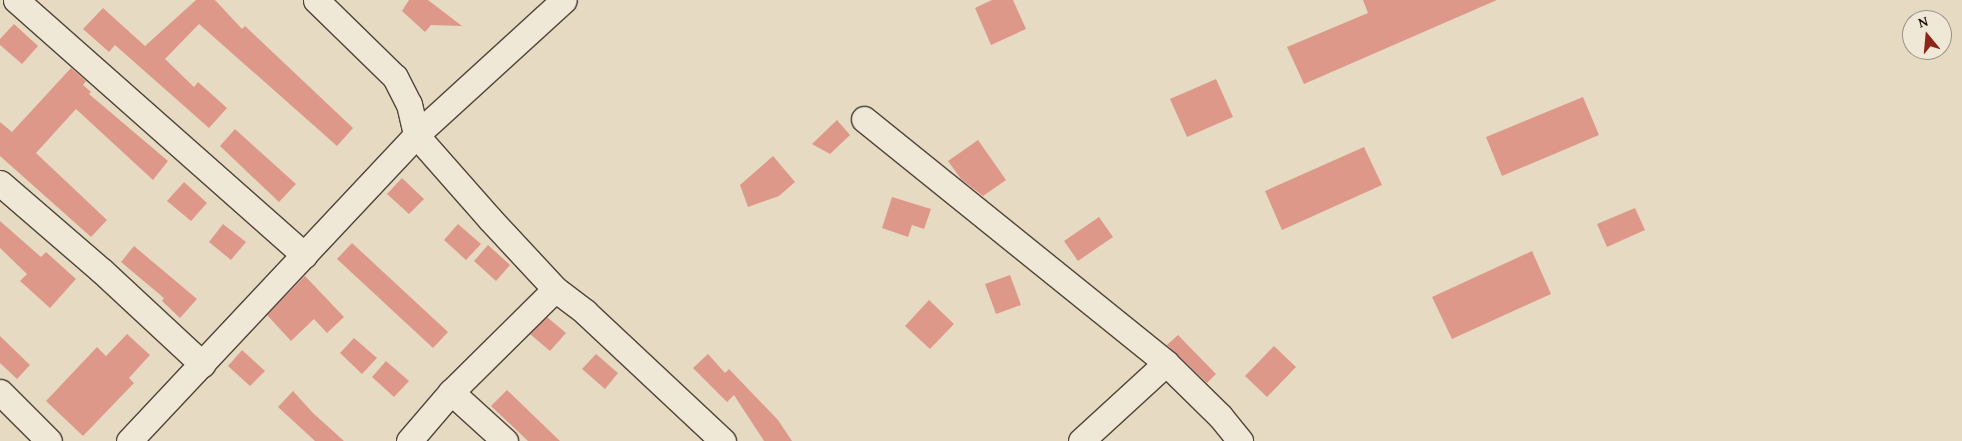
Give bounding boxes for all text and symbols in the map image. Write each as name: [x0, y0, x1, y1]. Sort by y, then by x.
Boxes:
north arrow: [1902, 10, 1952, 60]
text: N: [1916, 11, 1930, 33]

